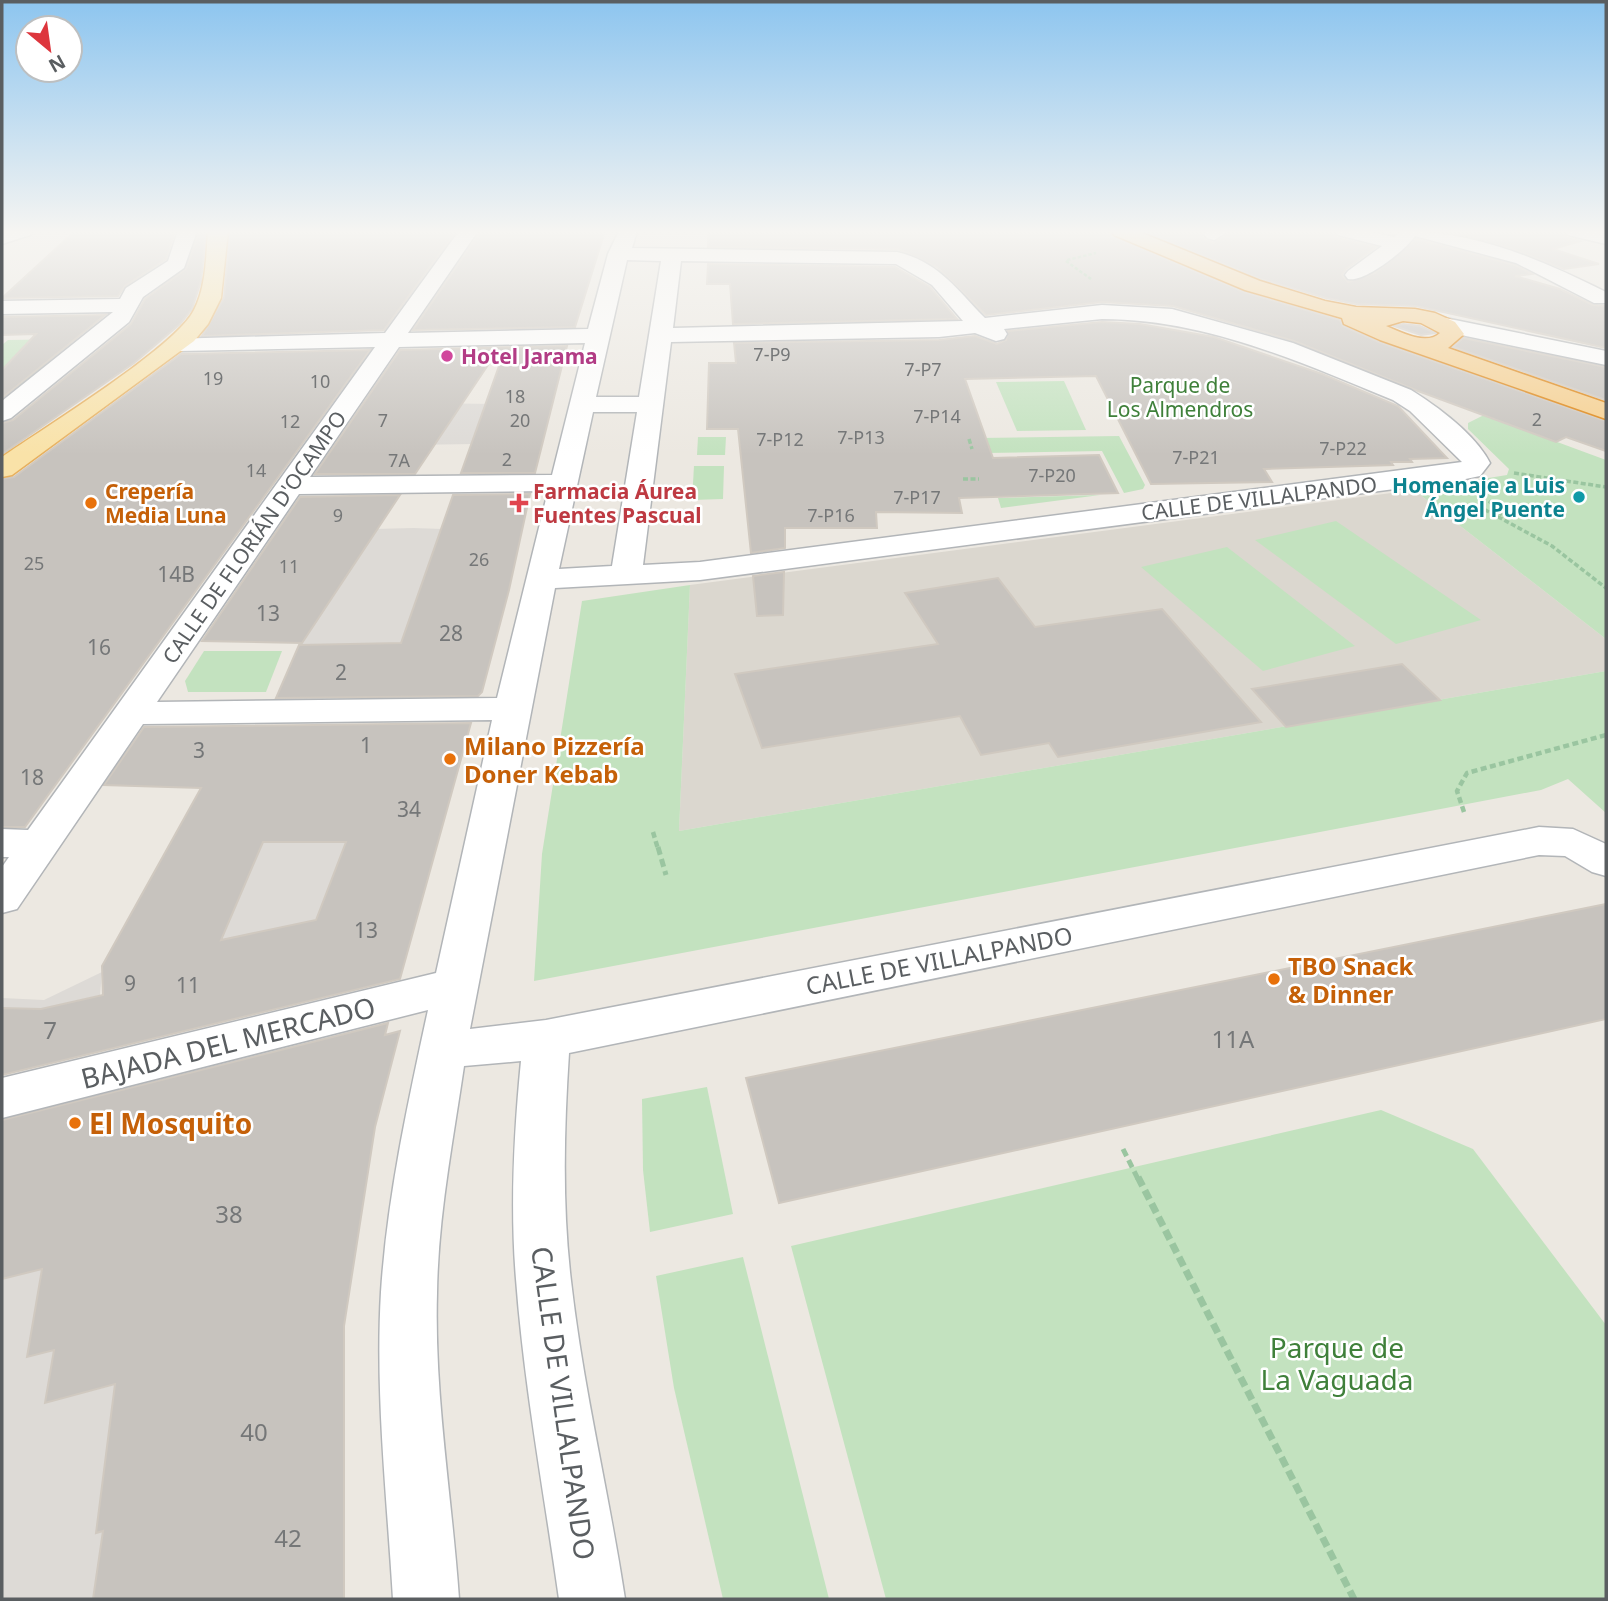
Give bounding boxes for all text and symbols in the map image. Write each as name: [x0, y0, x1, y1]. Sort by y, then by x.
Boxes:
north arrow: [14, 14, 84, 84]
text: N: [44, 49, 70, 79]
place label: Hotel Jarama: [461, 342, 598, 370]
house number: 7-P9: [753, 342, 791, 366]
marker: Hotel Jarama: [439, 348, 455, 364]
house number: 7-P7: [904, 357, 942, 381]
house number: 19: [203, 366, 223, 390]
house number: 10: [310, 369, 330, 393]
park label: Parque de Los Almendros: [1107, 371, 1253, 423]
house number: 18: [505, 384, 525, 408]
house number: 7-P14: [913, 404, 961, 428]
street label: CALLE DE FLORIÁN D'OCAMPO: [156, 405, 352, 669]
house number: 2: [1532, 407, 1542, 431]
house number: 7: [378, 408, 388, 432]
house number: 20: [510, 408, 530, 432]
house number: 12: [280, 409, 300, 433]
house number: 7-P13: [837, 425, 885, 449]
house number: 7-P12: [756, 427, 804, 451]
house number: 7-P22: [1319, 436, 1367, 460]
house number: 7-P21: [1172, 445, 1220, 469]
house number: 2: [502, 447, 512, 471]
house number: 7A: [388, 448, 410, 472]
house number: 14: [246, 458, 266, 482]
house number: 7-P20: [1028, 463, 1076, 487]
street label: CALLE DE VILLALPANDO: [1140, 470, 1378, 526]
place label: Homenaje a Luis Ángel Puente: [1392, 471, 1565, 523]
place label: Crepería Media Luna: [105, 477, 227, 529]
place label: Farmacia Áurea Fuentes Pascual: [533, 477, 702, 529]
house number: 7-P17: [893, 485, 941, 509]
marker: Homenaje a Luis Ángel Puente: [1571, 489, 1587, 505]
marker: Crepería Media Luna: [83, 495, 99, 511]
marker: Farmacia Áurea Fuentes Pascual: [511, 495, 527, 511]
house number: 9: [333, 503, 343, 527]
house number: 7-P16: [807, 503, 855, 527]
house number: 26: [469, 547, 489, 571]
house number: 25: [24, 551, 44, 575]
house number: 11: [279, 554, 299, 578]
house number: 14B: [157, 560, 195, 588]
house number: 13: [256, 599, 280, 627]
house number: 28: [439, 619, 463, 647]
house number: 16: [87, 633, 111, 661]
house number: 2: [335, 658, 347, 686]
place label: Milano Pizzería Doner Kebab: [464, 729, 645, 790]
house number: 1: [360, 731, 372, 759]
house number: 3: [193, 736, 205, 764]
marker: Milano Pizzería Doner Kebab: [442, 751, 458, 767]
house number: 18: [20, 763, 44, 791]
house number: 34: [397, 795, 421, 823]
house number: 13: [354, 916, 378, 944]
street label: CALLE DE VILLALPANDO: [803, 918, 1075, 1002]
place label: TBO Snack & Dinner: [1288, 949, 1414, 1010]
house number: 9: [124, 969, 136, 997]
house number: 11: [176, 971, 200, 999]
marker: TBO Snack & Dinner: [1266, 971, 1282, 987]
street label: BAJADA DEL MERCADO: [77, 987, 379, 1097]
house number: 7: [43, 1013, 57, 1046]
house number: 11A: [1212, 1022, 1255, 1055]
place label: El Mosquito: [89, 1104, 252, 1142]
marker: El Mosquito: [67, 1115, 83, 1131]
house number: 38: [215, 1197, 243, 1230]
street label: CALLE DE VILLALPANDO: [523, 1244, 605, 1562]
park label: Parque de La Vaguada: [1261, 1328, 1413, 1398]
house number: 40: [240, 1415, 268, 1448]
house number: 42: [274, 1521, 302, 1554]

